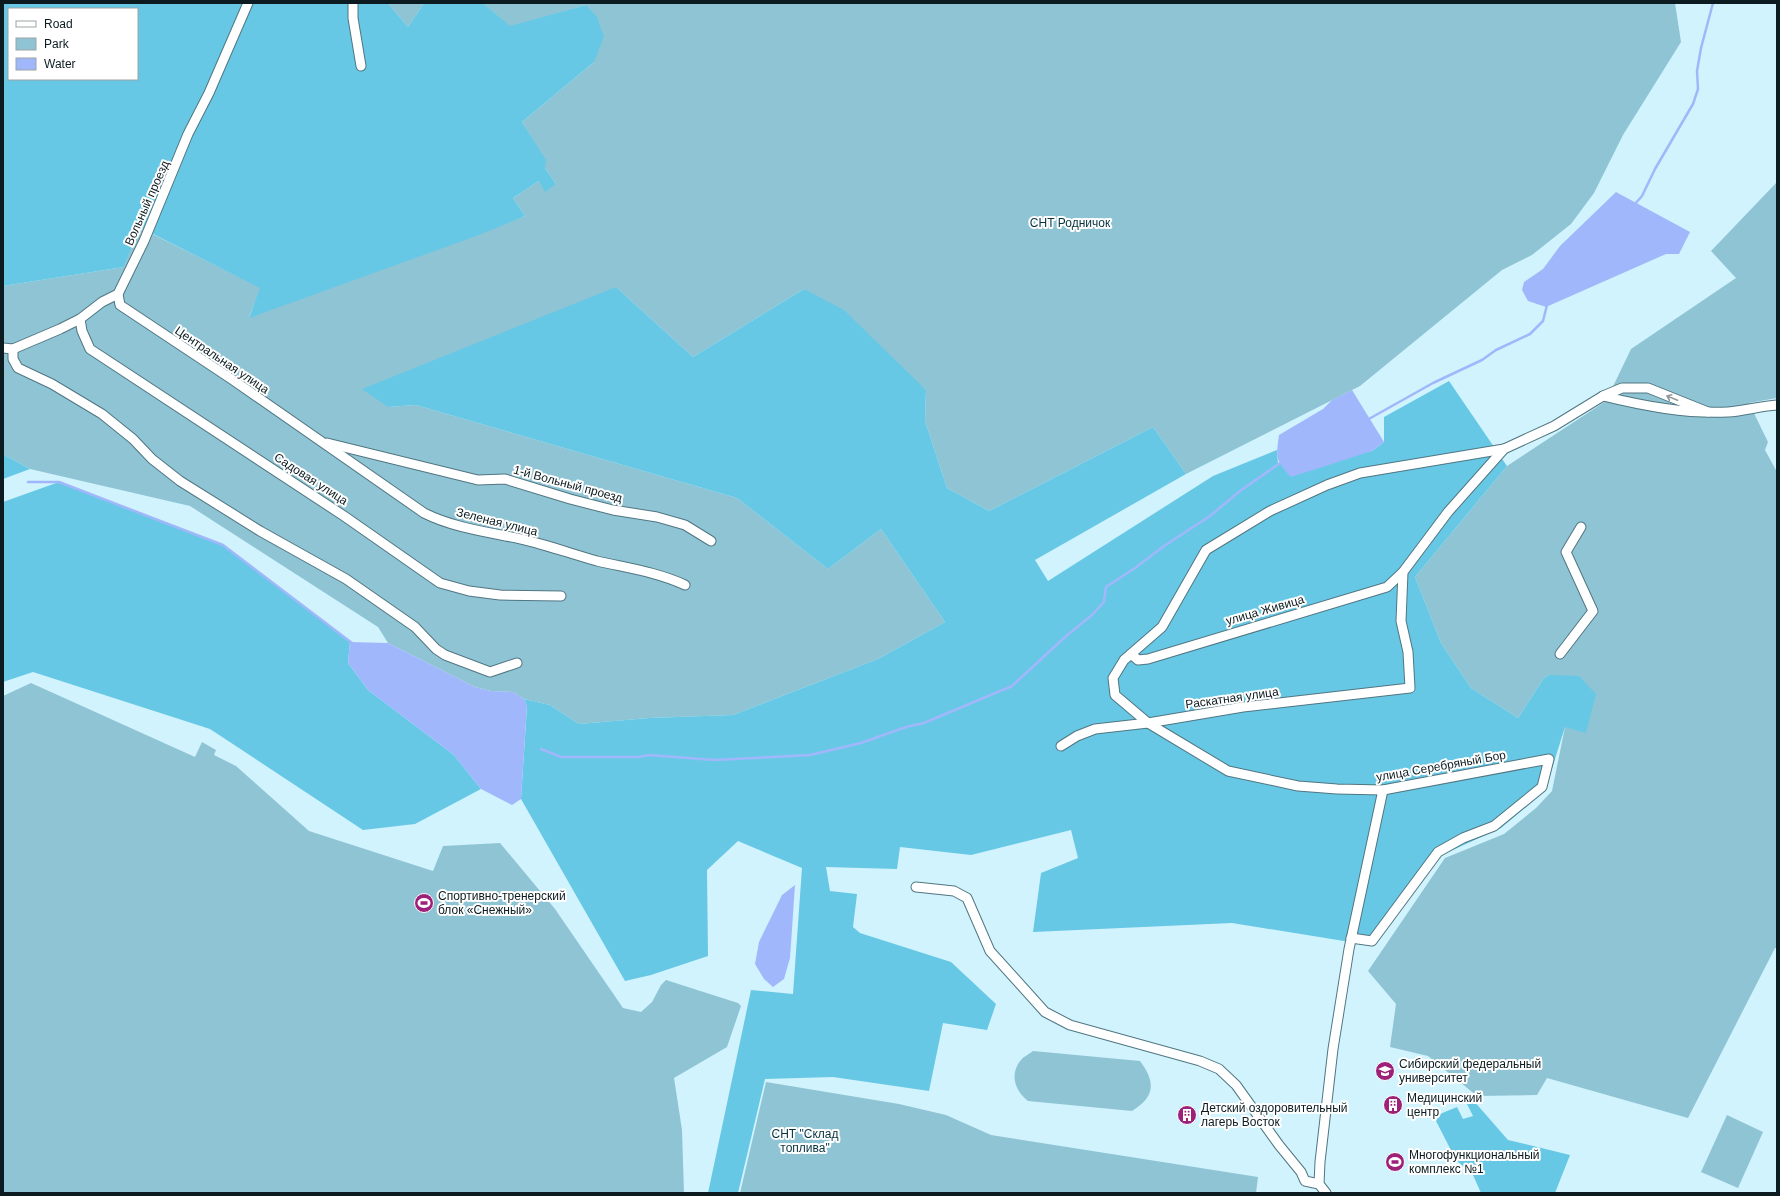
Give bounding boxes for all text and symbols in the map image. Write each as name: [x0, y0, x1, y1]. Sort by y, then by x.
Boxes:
legend: [8, 8, 138, 80]
text: Road: [44, 17, 73, 31]
text: Park: [44, 37, 70, 51]
text: Water: [44, 57, 76, 71]
street label: Вольный проезд: [122, 158, 172, 248]
park label: СНТ Родничок: [1030, 216, 1111, 230]
street label: Центральная улица: [172, 323, 272, 397]
one-way arrow: [1666, 393, 1678, 401]
street label: Садовая улица: [272, 450, 351, 508]
street label: 1-й Вольный проезд: [512, 463, 624, 505]
street label: Зеленая улица: [455, 505, 539, 539]
street label: улица Живица: [1224, 592, 1306, 628]
street label: Раскатная улица: [1185, 684, 1280, 711]
street label: улица Серебряный Бор: [1375, 748, 1507, 784]
place label: Спортивно-тренерский блок «Снежный»: [438, 889, 566, 917]
sports icon: Спортивно-тренерский блок «Снежный»: [413, 892, 435, 914]
place label: Сибирский федеральный университет: [1399, 1057, 1541, 1085]
school or university icon: Сибирский федеральный университет: [1374, 1060, 1396, 1082]
place label: Медицинский центр: [1407, 1091, 1482, 1119]
building icon: Медицинский центр: [1382, 1094, 1404, 1116]
place label: Детский оздоровительный лагерь Восток: [1201, 1101, 1347, 1129]
building icon: Детский оздоровительный лагерь Восток: [1176, 1104, 1198, 1126]
park label: СНТ "Склад топлива": [772, 1127, 838, 1155]
place label: Многофункциональный комплекс №1: [1409, 1148, 1539, 1176]
sports icon: Многофункциональный комплекс №1: [1384, 1151, 1406, 1173]

